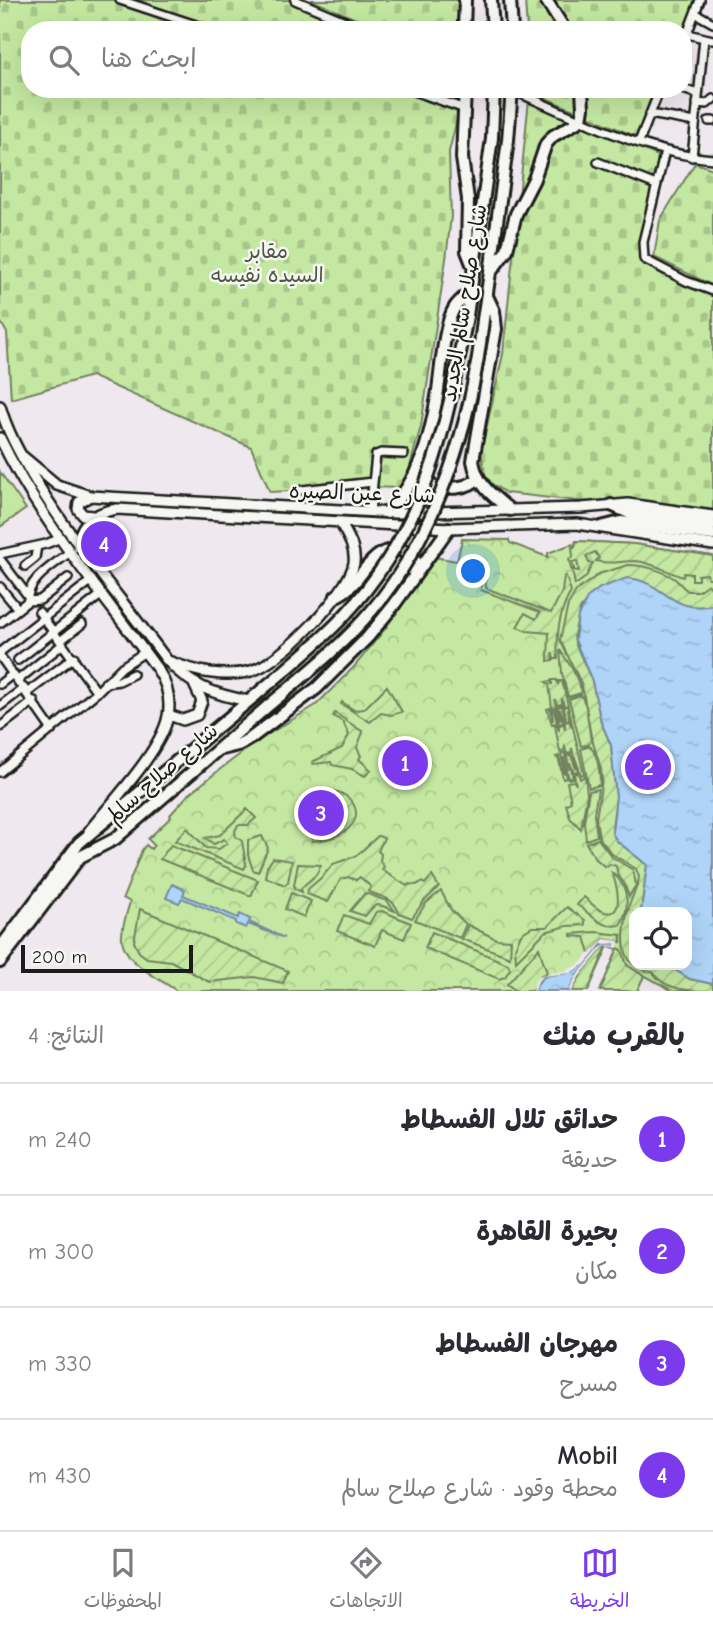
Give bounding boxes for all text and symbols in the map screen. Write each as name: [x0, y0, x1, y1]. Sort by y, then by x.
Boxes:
search box: [21, 21, 692, 98]
icon: search: [45, 41, 83, 79]
text: ابحث هنا: [101, 44, 197, 74]
street label: شارع صلاح سالم الجديد: [437, 203, 495, 404]
park label: مقابر السيده نفيسه: [210, 239, 324, 287]
street label: شارع عين الصيره: [289, 478, 435, 511]
pin: 4: [81, 518, 127, 570]
your location: [456, 554, 490, 588]
street label: شارع صلاح سالم: [101, 718, 225, 831]
pin: 1: [382, 737, 428, 789]
pin: 2: [625, 741, 671, 793]
pin: 3: [298, 787, 344, 839]
map controls: [629, 907, 692, 970]
button: locate: [629, 907, 692, 970]
scale bar: [21, 942, 192, 974]
text: 200 m: [32, 946, 87, 968]
text: بالقرب منك: [543, 1018, 685, 1053]
text: النتائج: 4: [28, 1022, 104, 1049]
text: حدائق تلال الفسطاط: [400, 1105, 618, 1135]
text: 240 m: [28, 1126, 92, 1153]
text: 1: [657, 1126, 667, 1153]
text: حديقة: [562, 1146, 618, 1173]
text: بحيرة القاهرة: [476, 1217, 618, 1247]
text: 300 m: [28, 1238, 94, 1265]
text: 2: [656, 1238, 668, 1265]
text: مكان: [575, 1258, 618, 1285]
text: مهرجان الفسطاط: [435, 1329, 618, 1359]
text: 330 m: [28, 1350, 92, 1377]
text: 3: [656, 1350, 668, 1377]
text: مسرح: [560, 1370, 618, 1397]
text: Mobil: [557, 1441, 618, 1471]
text: 430 m: [28, 1462, 92, 1489]
text: 4: [657, 1462, 667, 1489]
text: محطة وقود · شارع صلاح سالم: [341, 1475, 618, 1502]
tab: المحفوظات: [84, 1544, 162, 1617]
tab: الاتجاهات: [329, 1544, 403, 1617]
tab: الخريطة: [570, 1544, 629, 1617]

